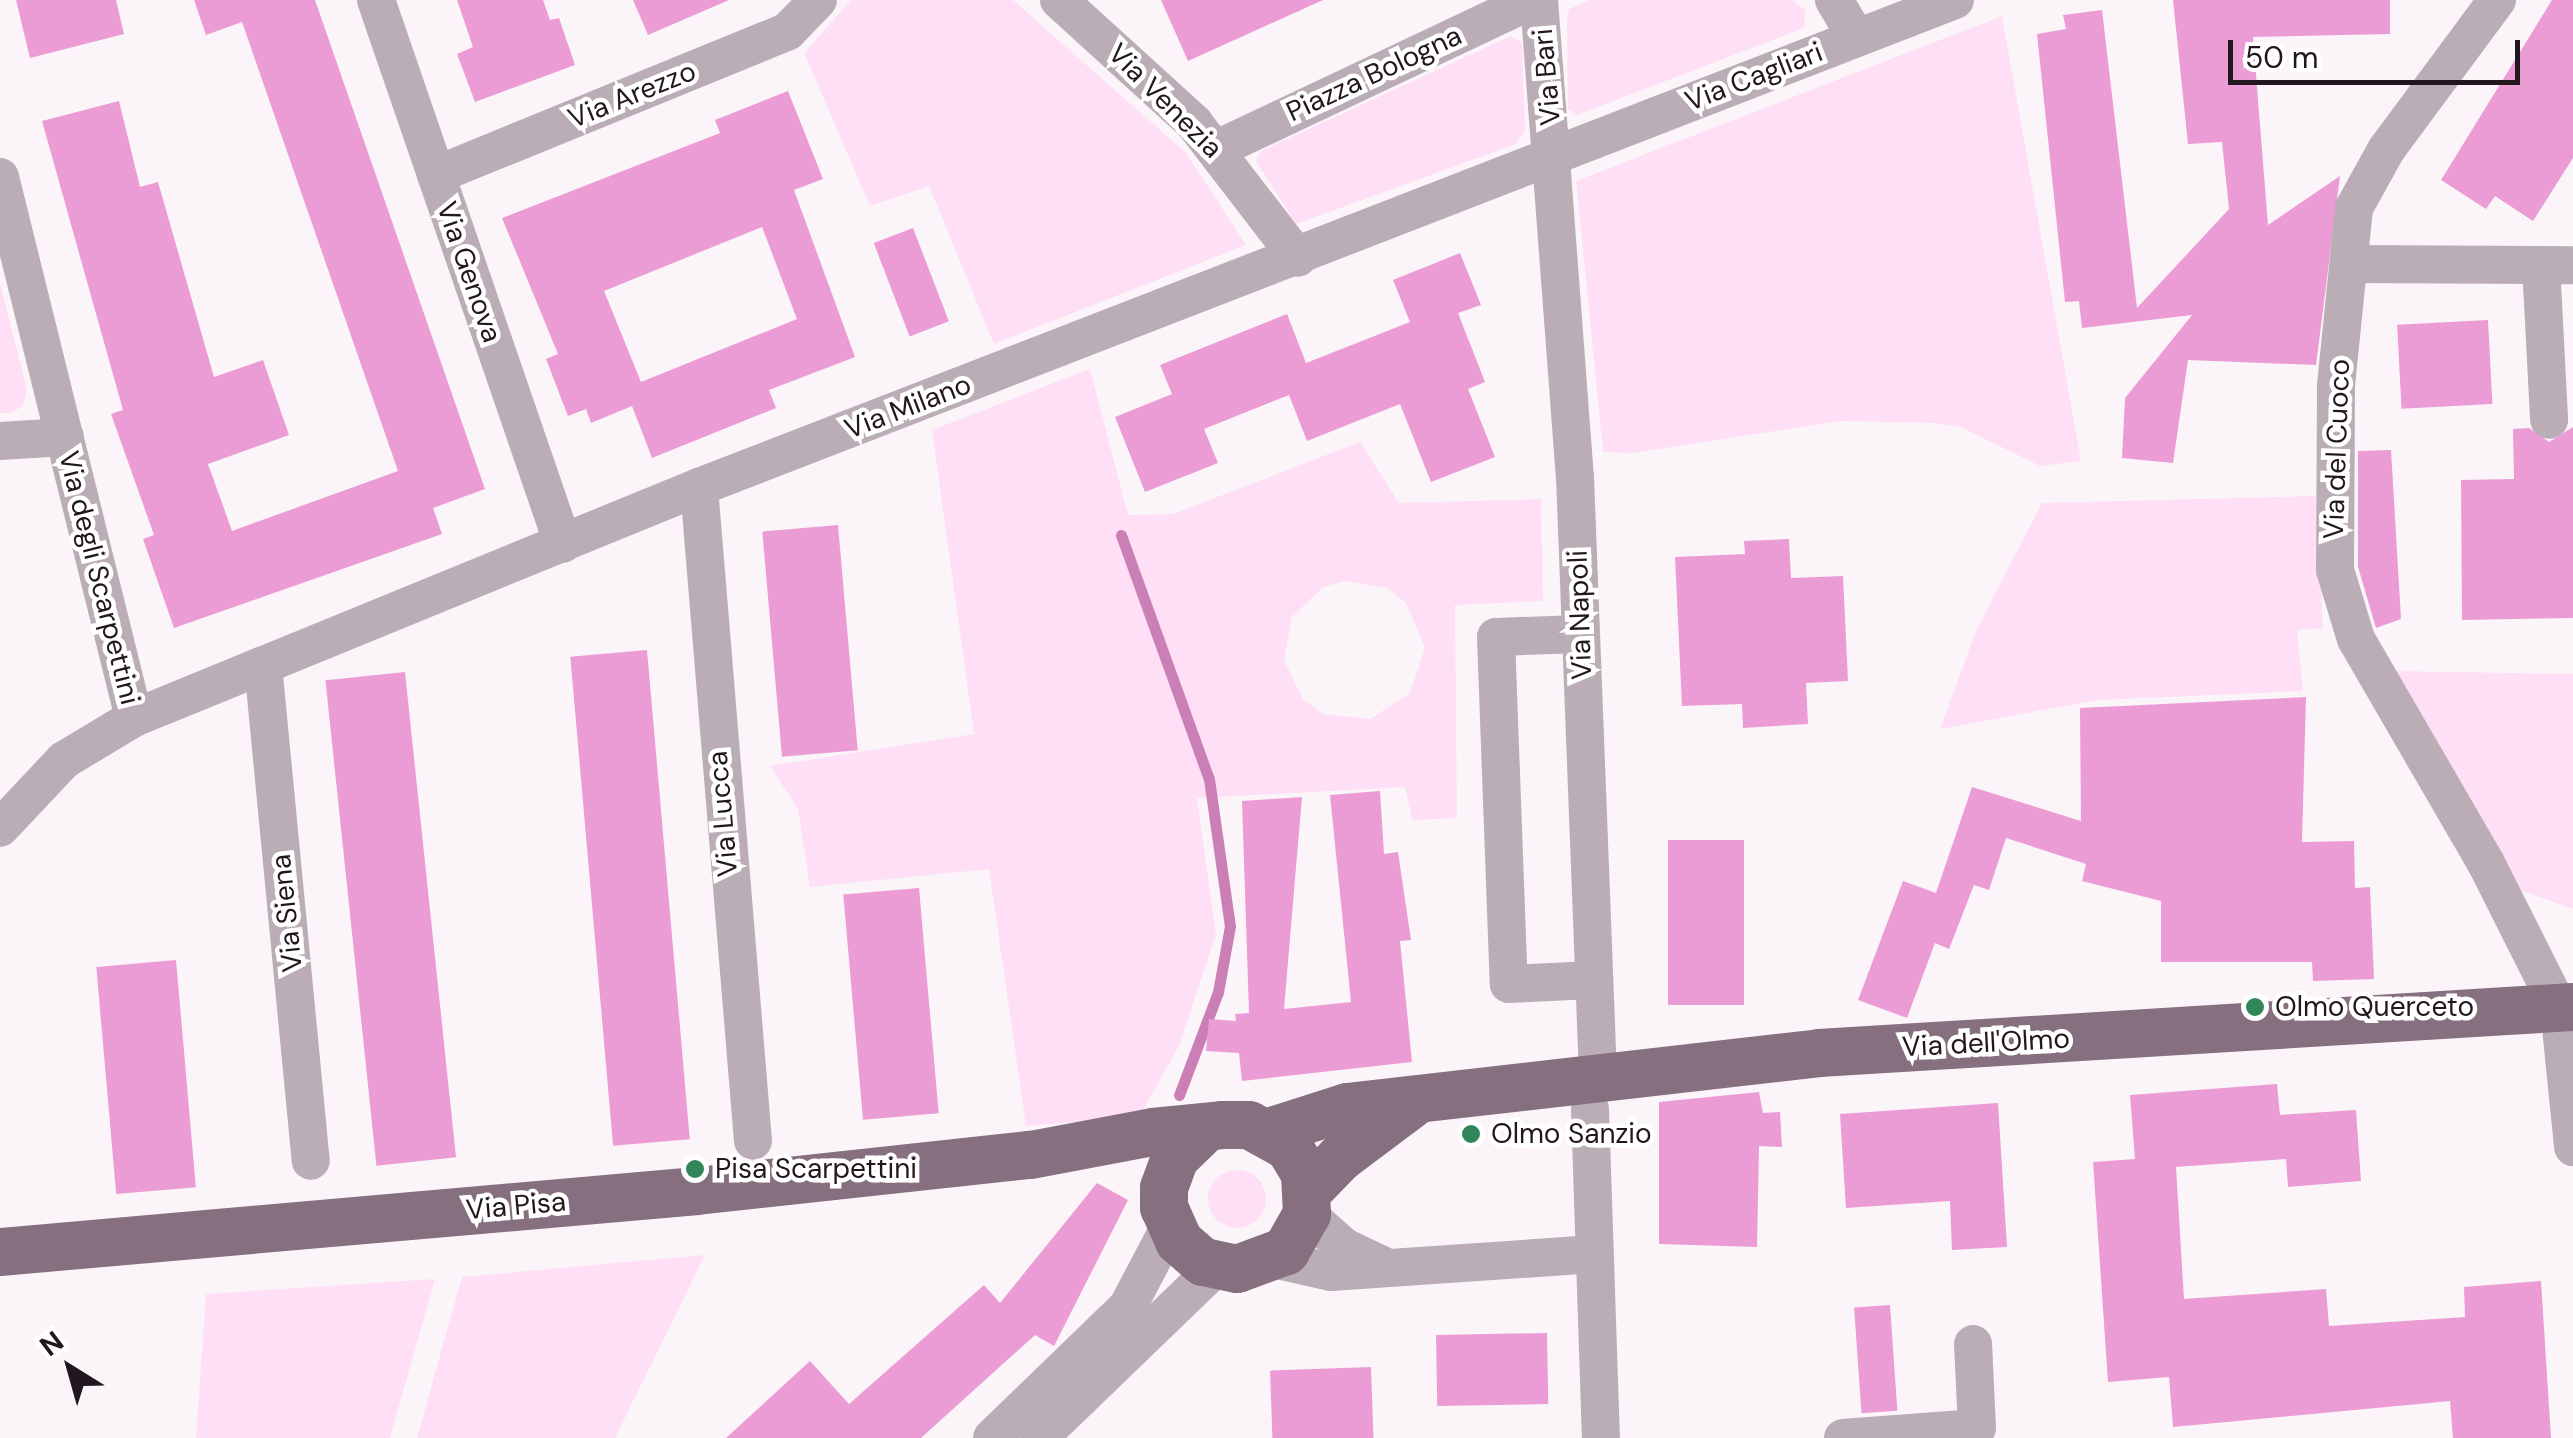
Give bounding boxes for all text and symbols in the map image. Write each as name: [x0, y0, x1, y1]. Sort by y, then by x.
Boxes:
street label: Piazza Bologna: [1281, 19, 1467, 129]
scale bar: [2233, 20, 2526, 82]
street label: Via Bari: [1526, 27, 1568, 127]
street label: Via Cagliari: [1681, 35, 1827, 119]
street label: Via Venezia: [1101, 37, 1229, 165]
text: 50 m: [2245, 38, 2319, 77]
street label: Via Arezzo: [563, 54, 701, 136]
street label: Via Genova: [429, 197, 509, 347]
street label: Via del Cuoco: [2317, 358, 2357, 540]
street label: Via Milano: [840, 368, 976, 446]
street label: Via degli Scarpettini: [51, 448, 147, 708]
street label: Via Napoli: [1561, 550, 1599, 680]
street label: Via Lucca: [701, 750, 745, 878]
street label: Via Siena: [264, 852, 310, 974]
place label: Olmo Querceto: [2275, 990, 2474, 1024]
marker: Olmo Querceto: [2244, 996, 2266, 1018]
street label: Via dell'Olmo: [1901, 1022, 2071, 1064]
place label: Olmo Sanzio: [1491, 1117, 1652, 1151]
marker: Olmo Sanzio: [1460, 1123, 1482, 1145]
place label: Pisa Scarpettini: [715, 1152, 917, 1186]
marker: Pisa Scarpettini: [684, 1158, 706, 1180]
street label: Via Pisa: [465, 1185, 567, 1227]
north arrow: [20, 1318, 120, 1418]
text: N: [32, 1323, 71, 1365]

